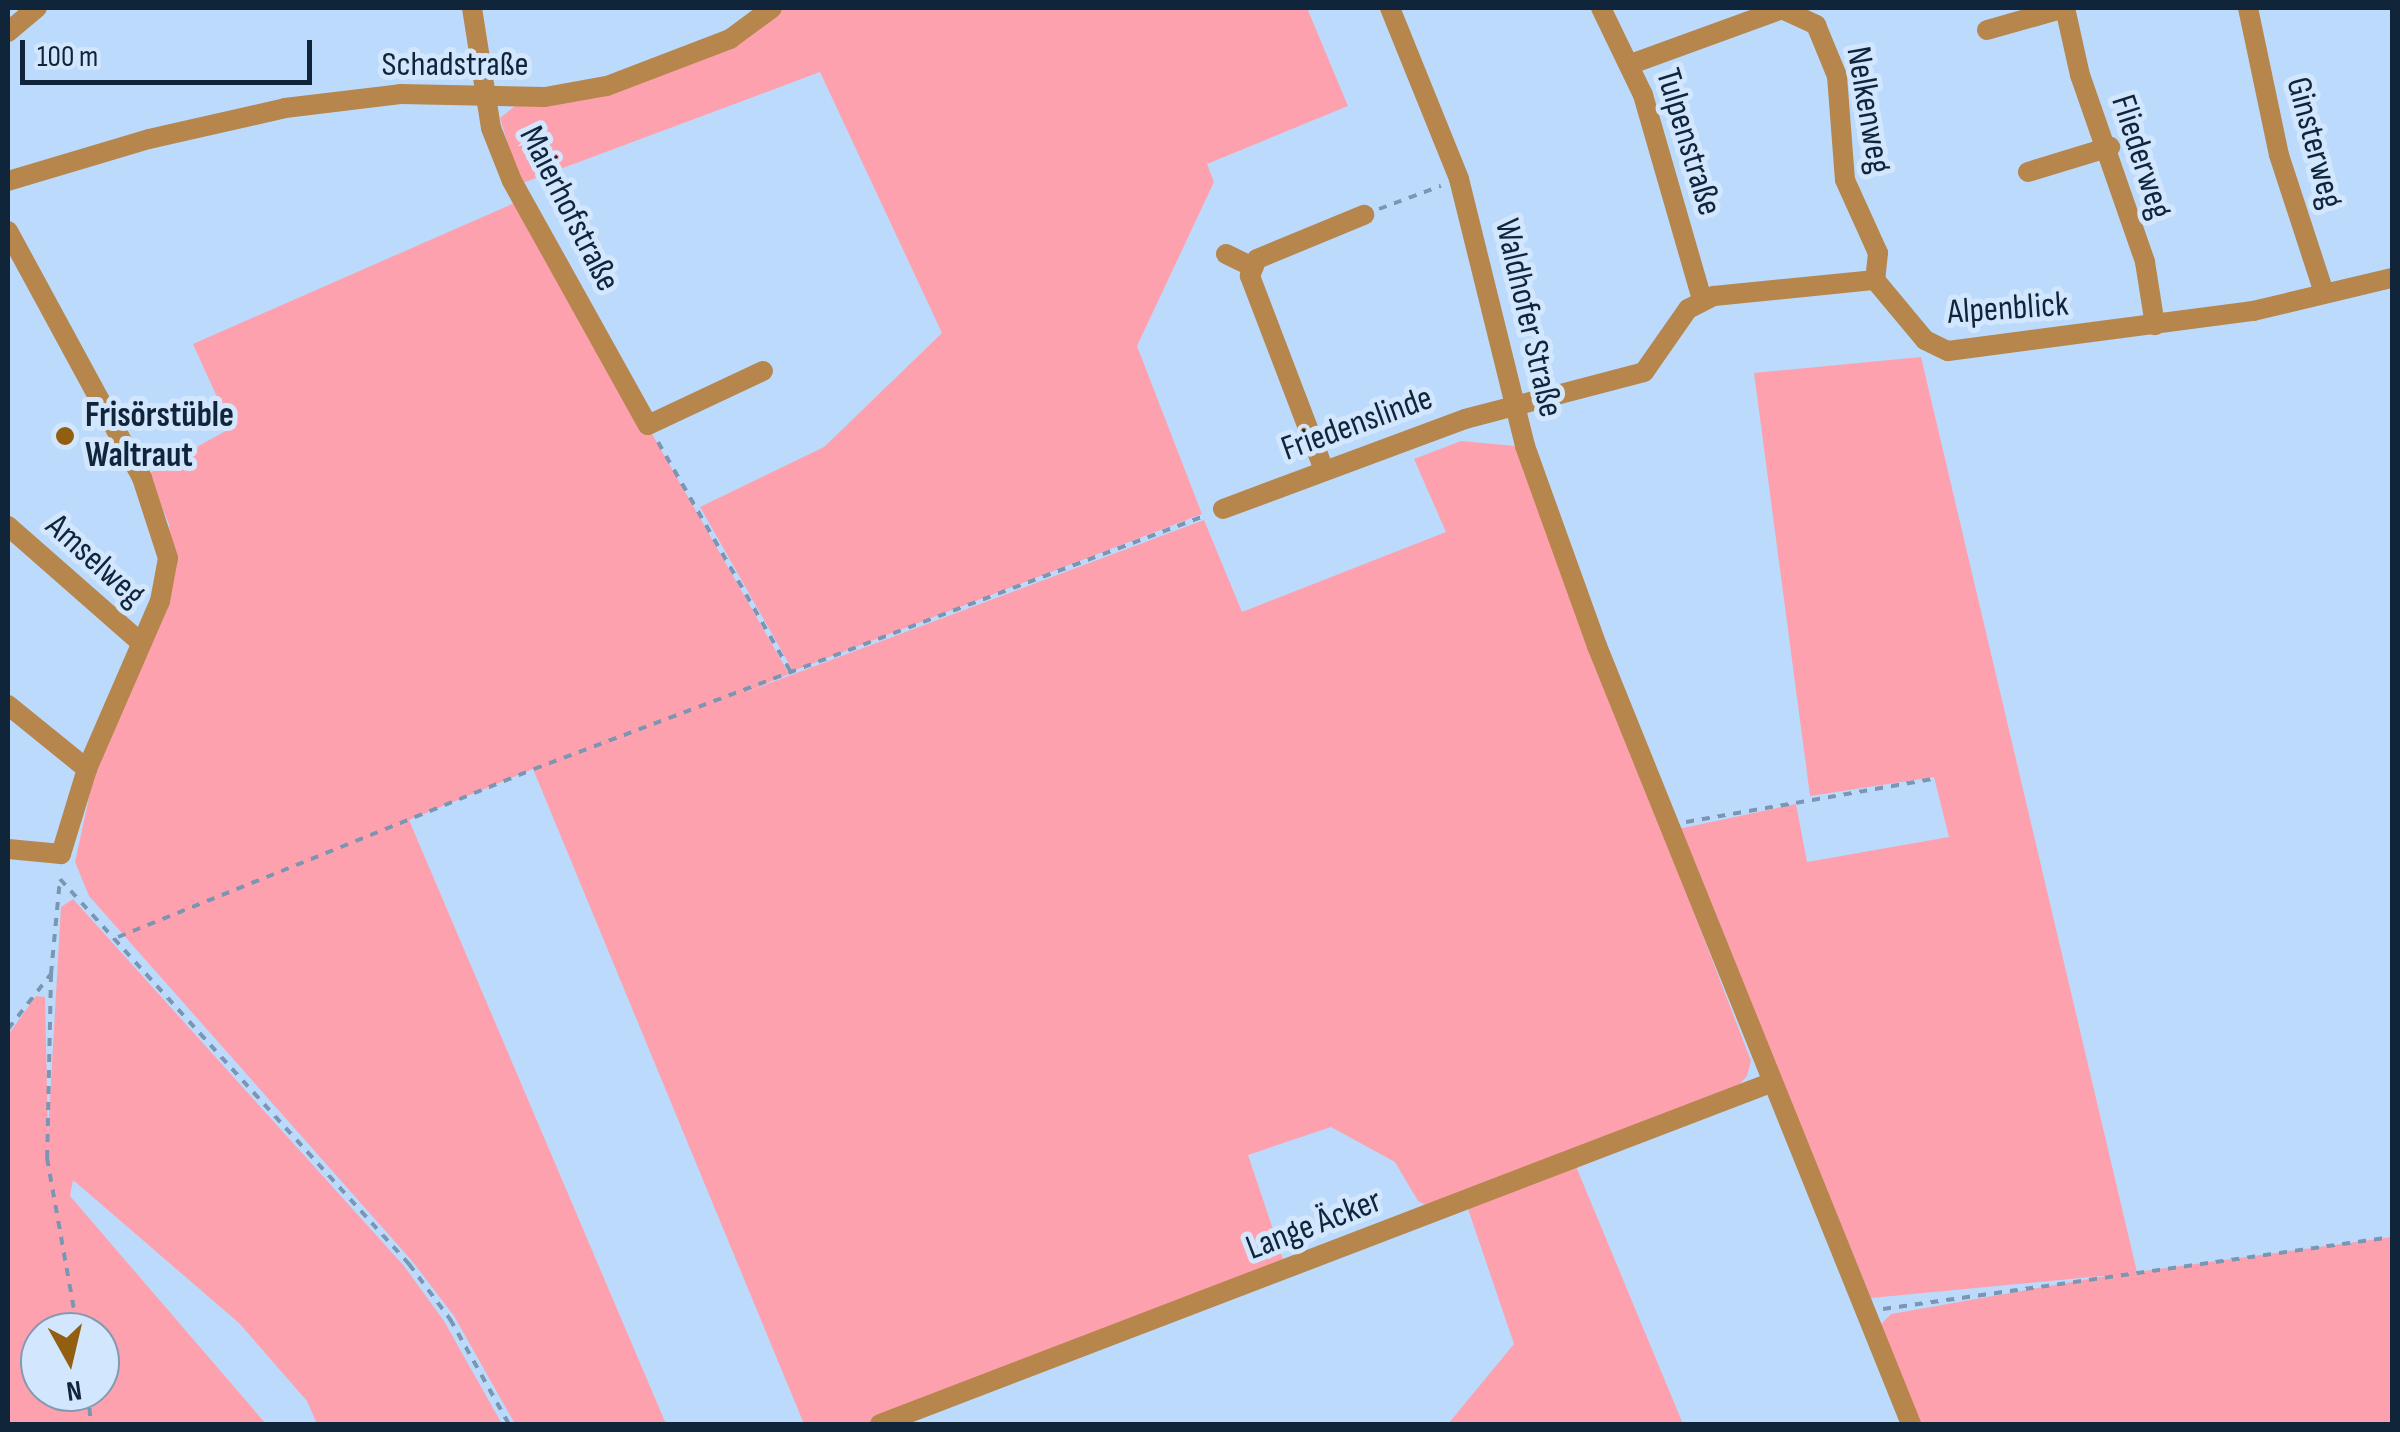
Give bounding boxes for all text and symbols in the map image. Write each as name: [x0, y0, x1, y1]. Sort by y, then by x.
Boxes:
scale bar: [25, 20, 318, 82]
text: 100 m: [37, 39, 98, 75]
street label: Nelkenweg: [1836, 43, 1900, 177]
street label: Schadstraße: [382, 44, 528, 86]
street label: Tulpenstraße: [1646, 63, 1730, 221]
street label: Ginsterweg: [2276, 73, 2352, 213]
street label: Fliederweg: [2101, 90, 2181, 224]
street label: Maierhofstraße: [510, 120, 628, 298]
street label: Waldhofer Straße: [1485, 215, 1571, 421]
street label: Alpenblick: [1946, 284, 2070, 334]
street label: Friedenslinde: [1276, 377, 1438, 471]
place label: Frisörstüble Waltraut: [85, 395, 234, 477]
marker: Frisörstüble Waltraut: [54, 425, 76, 447]
street label: Amselweg: [37, 506, 153, 616]
street label: Lange Äcker: [1241, 1180, 1387, 1270]
north arrow: [20, 1312, 120, 1412]
text: N: [64, 1373, 84, 1408]

